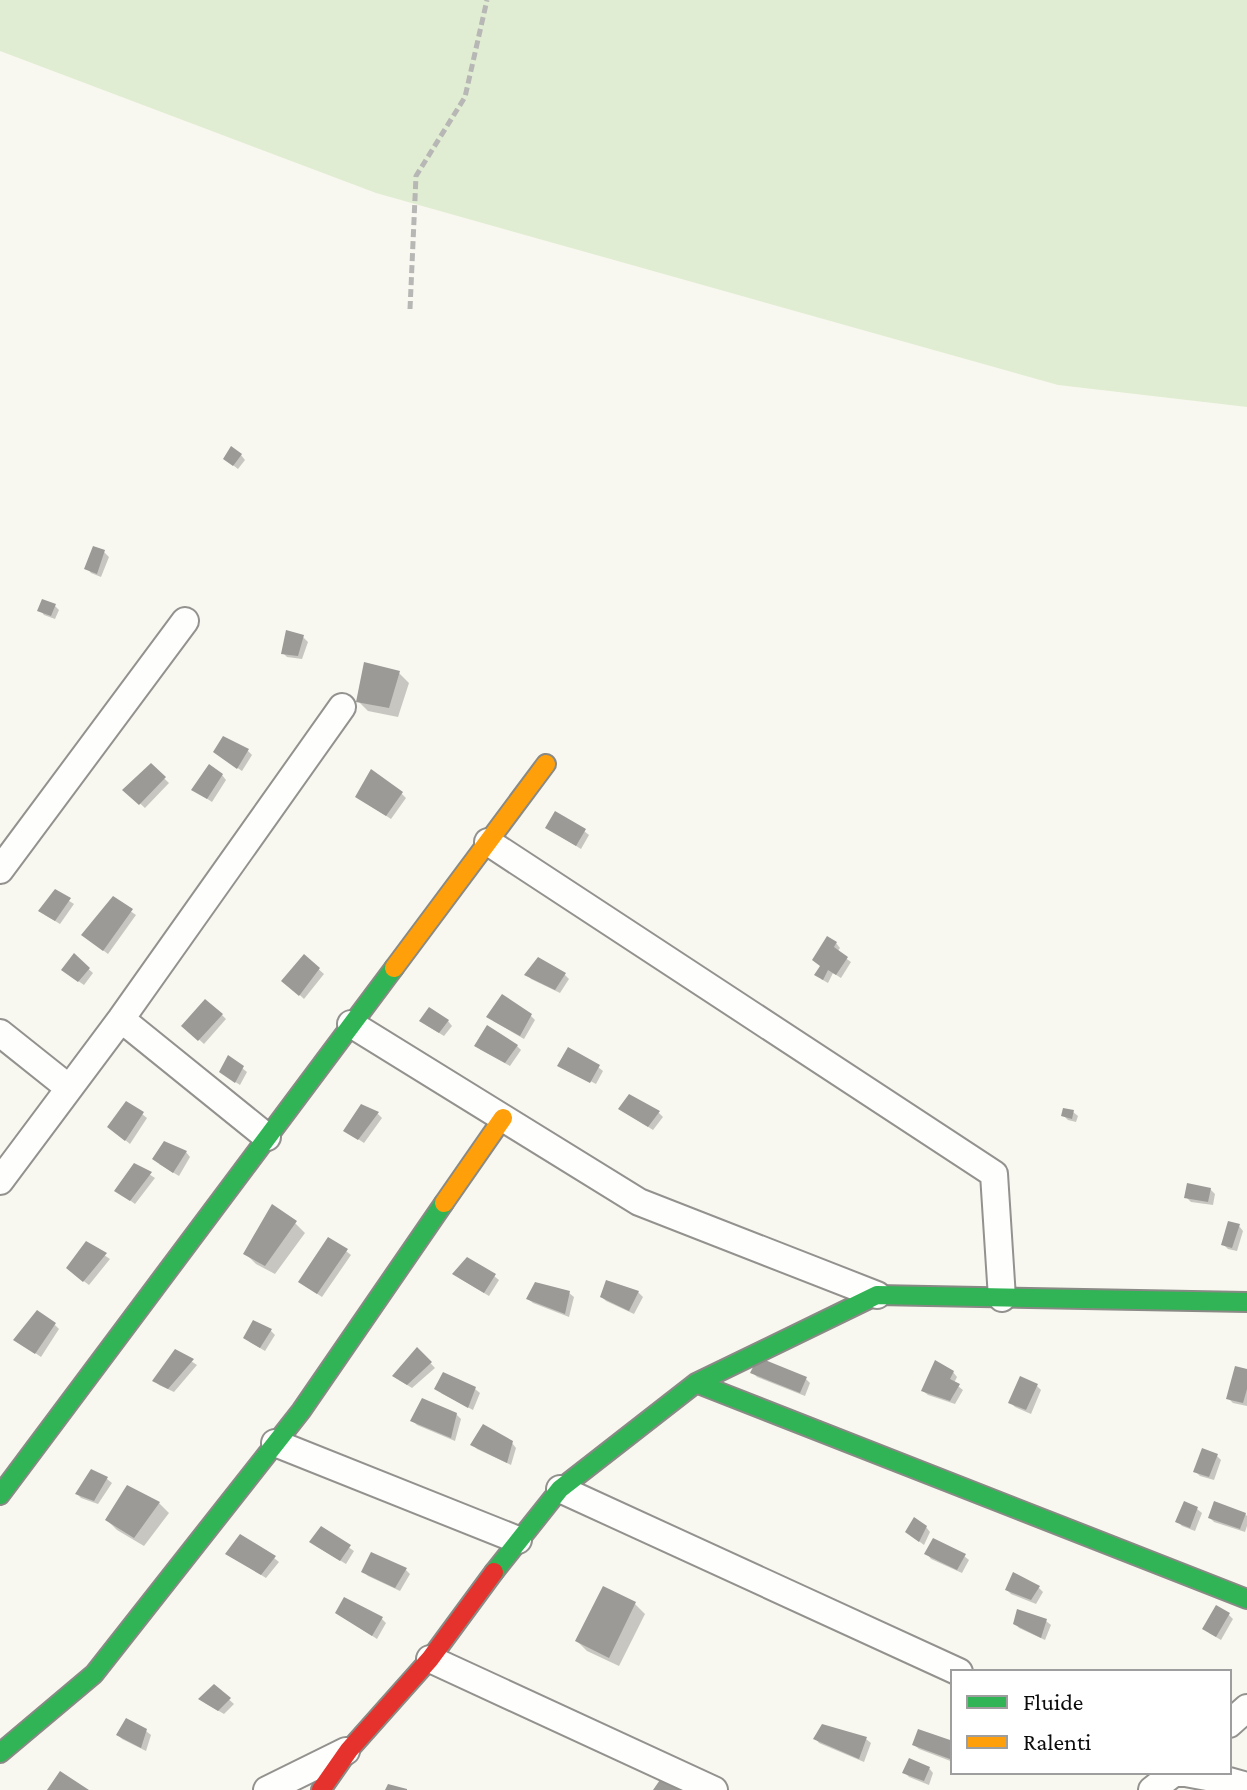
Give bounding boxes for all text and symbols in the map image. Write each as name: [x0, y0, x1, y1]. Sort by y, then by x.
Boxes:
legend: [951, 1670, 1231, 1774]
text: Fluide: [1023, 1688, 1083, 1715]
text: Ralenti: [1023, 1728, 1091, 1755]

